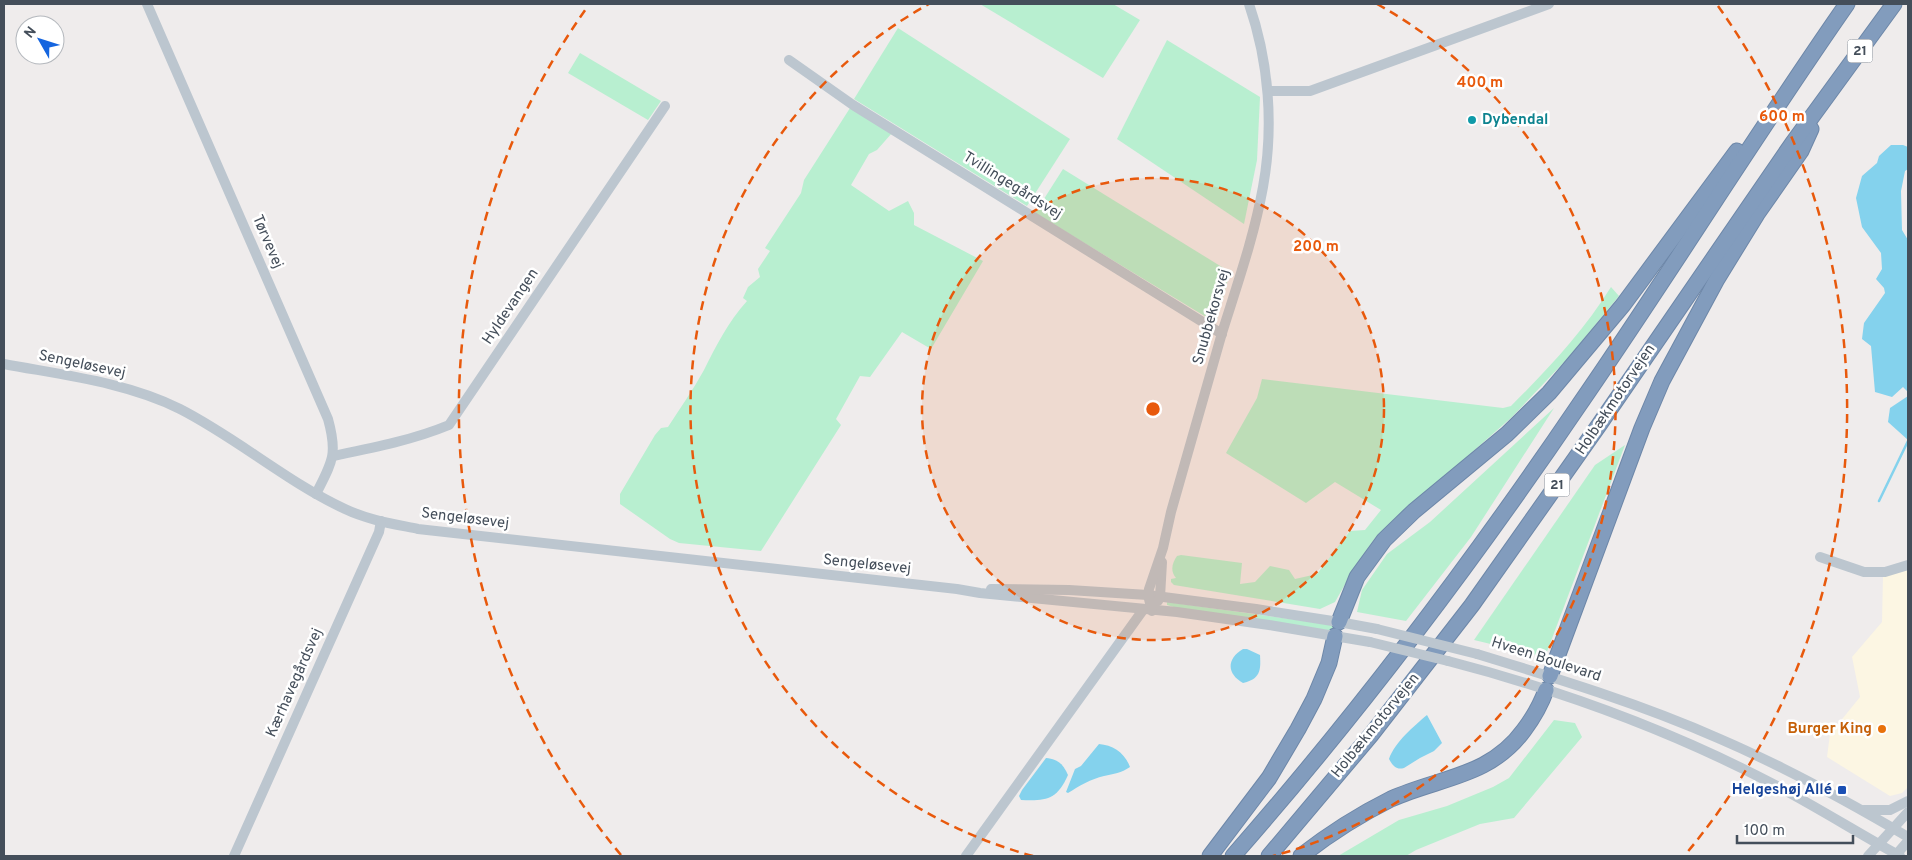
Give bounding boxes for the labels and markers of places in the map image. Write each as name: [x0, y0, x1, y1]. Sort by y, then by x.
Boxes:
place label: Dybendal: [1482, 111, 1548, 130]
marker: Dybendal: [1466, 114, 1478, 126]
centre of rings: [1144, 400, 1162, 418]
place label: Burger King: [1787, 720, 1872, 739]
marker: Burger King: [1876, 723, 1888, 735]
place label: Helgeshøj Allé: [1732, 781, 1832, 800]
marker: Helgeshøj Allé: [1836, 784, 1848, 796]

